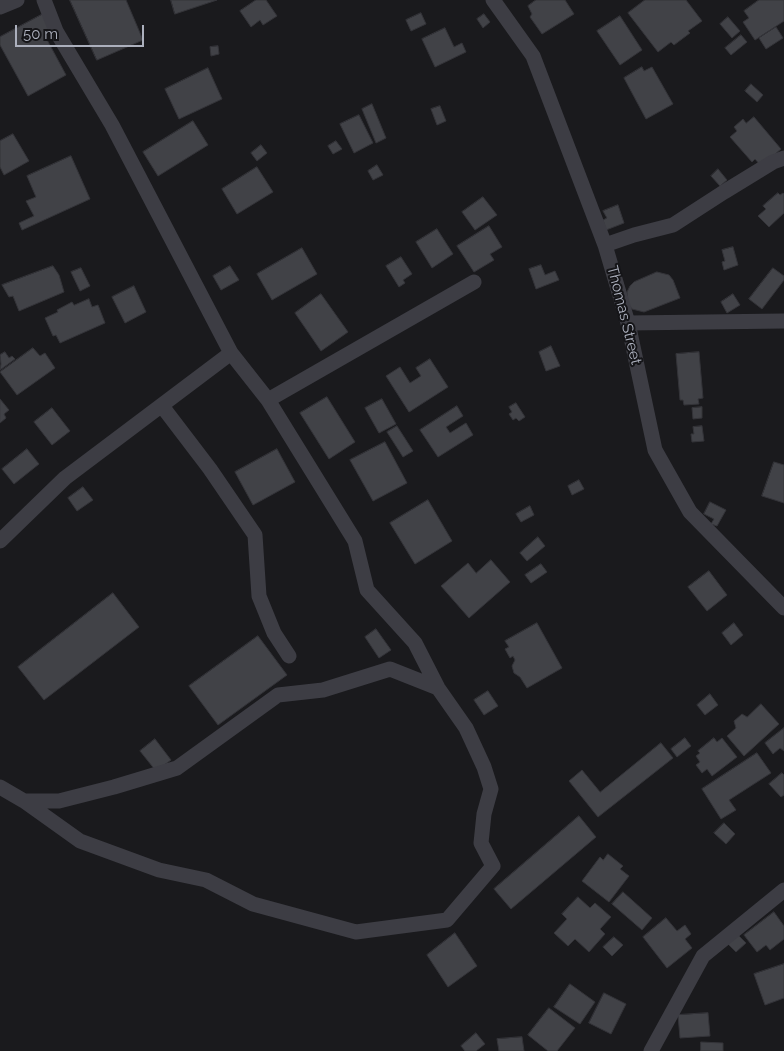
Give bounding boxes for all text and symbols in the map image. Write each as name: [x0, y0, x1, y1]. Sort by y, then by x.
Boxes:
scale bar: [18, 15, 146, 47]
text: 50 m: [23, 25, 58, 43]
street label: Thomas Street: [603, 264, 645, 366]

